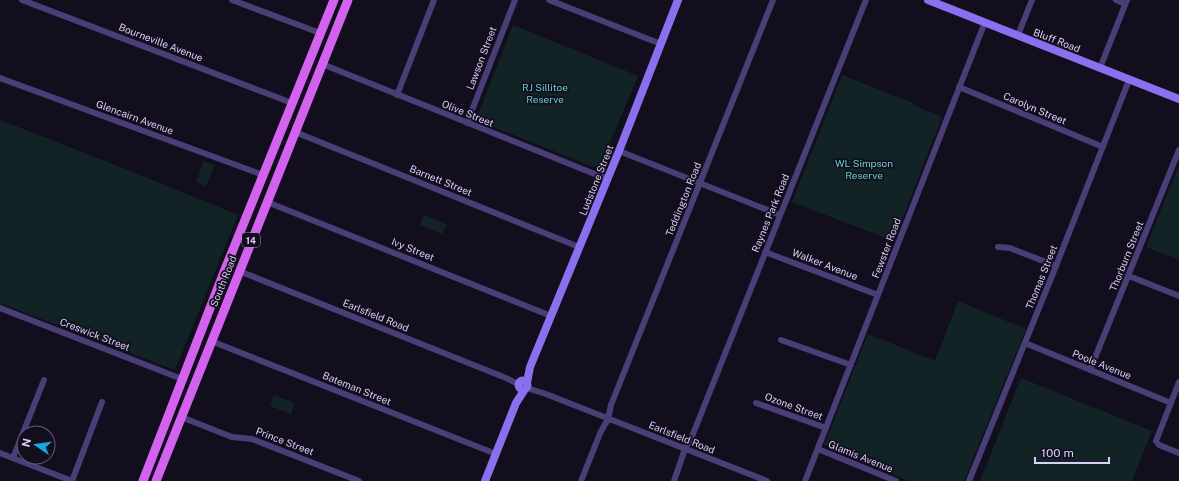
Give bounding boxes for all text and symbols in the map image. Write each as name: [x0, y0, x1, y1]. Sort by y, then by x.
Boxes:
street label: Bourneville Avenue: [117, 20, 205, 64]
street label: Lawson Street: [463, 25, 499, 91]
street label: Bluff Road: [1032, 26, 1082, 54]
park label: RJ Sillitoe Reserve: [522, 81, 568, 105]
street label: Carolyn Street: [1002, 89, 1068, 127]
street label: Glencairn Avenue: [95, 97, 176, 137]
street label: Olive Street: [440, 97, 496, 129]
street label: Ludstone Street: [576, 143, 616, 217]
park label: WL Simpson Reserve: [835, 157, 893, 181]
street label: Teddington Road: [663, 160, 703, 238]
street label: Barnett Street: [408, 162, 474, 198]
street label: Raynes Park Road: [749, 172, 791, 254]
street label: Fewster Road: [869, 216, 903, 280]
street label: Thorburn Street: [1107, 219, 1146, 293]
road number: 14: [242, 233, 260, 247]
street label: Ivy Street: [390, 235, 436, 263]
street label: Thomas Street: [1023, 243, 1059, 311]
street label: Walker Avenue: [790, 246, 860, 282]
street label: South Road: [207, 254, 239, 308]
street label: Earlsfield Road: [341, 296, 411, 334]
street label: Creswick Street: [58, 315, 132, 353]
street label: Poole Avenue: [1071, 347, 1134, 381]
street label: Bateman Street: [321, 369, 393, 407]
street label: Ozone Street: [763, 390, 825, 422]
street label: Earlsfield Road: [647, 418, 717, 456]
street label: Prince Street: [254, 424, 316, 458]
north arrow: [16, 425, 56, 465]
text: N: [19, 437, 33, 448]
street label: Glamis Avenue: [827, 438, 895, 475]
scale bar: [1035, 439, 1109, 465]
text: 100 m: [1041, 446, 1074, 460]

